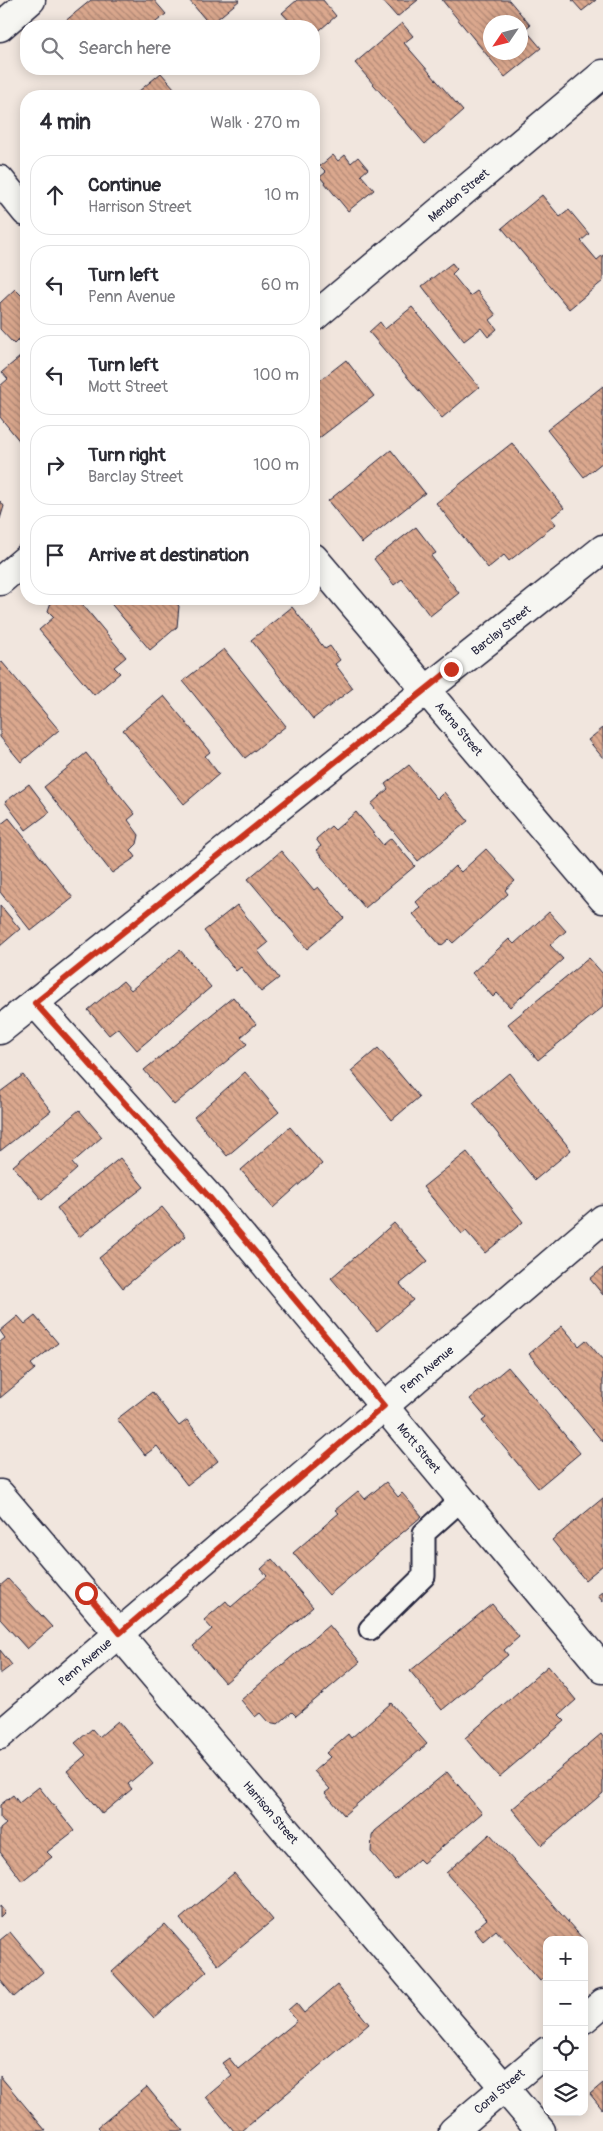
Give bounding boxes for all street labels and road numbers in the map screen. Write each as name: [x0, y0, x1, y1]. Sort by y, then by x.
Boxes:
street label: Mendon Street: [425, 165, 492, 225]
street label: Barclay Street: [468, 602, 534, 658]
street label: Aetna Street: [432, 699, 486, 759]
street label: Penn Avenue: [397, 1343, 457, 1397]
street label: Mott Street: [394, 1420, 444, 1476]
street label: Penn Avenue: [55, 1635, 115, 1689]
street label: Harrison Street: [240, 1778, 302, 1847]
street label: Coral Street: [471, 2066, 528, 2117]

